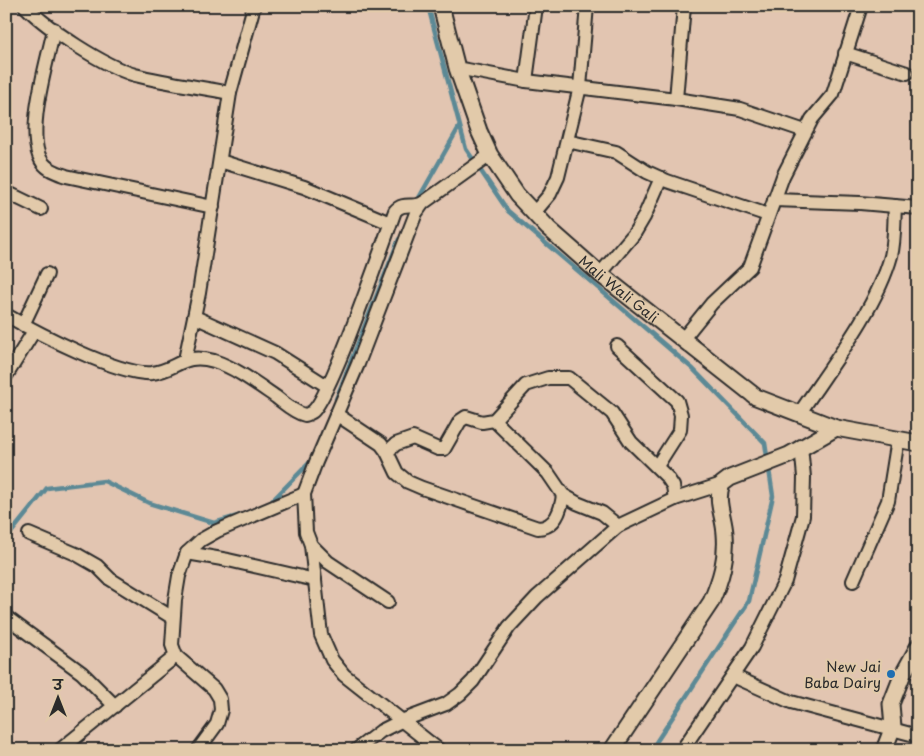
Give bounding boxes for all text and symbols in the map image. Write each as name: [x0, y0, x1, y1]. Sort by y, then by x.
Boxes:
street label: Mali Wali Gali: [575, 250, 663, 327]
place label: New Jai Baba Dairy: [804, 656, 881, 693]
marker: New Jai Baba Dairy: [885, 668, 897, 680]
north arrow: [32, 674, 82, 724]
text: उ: [51, 674, 64, 695]

